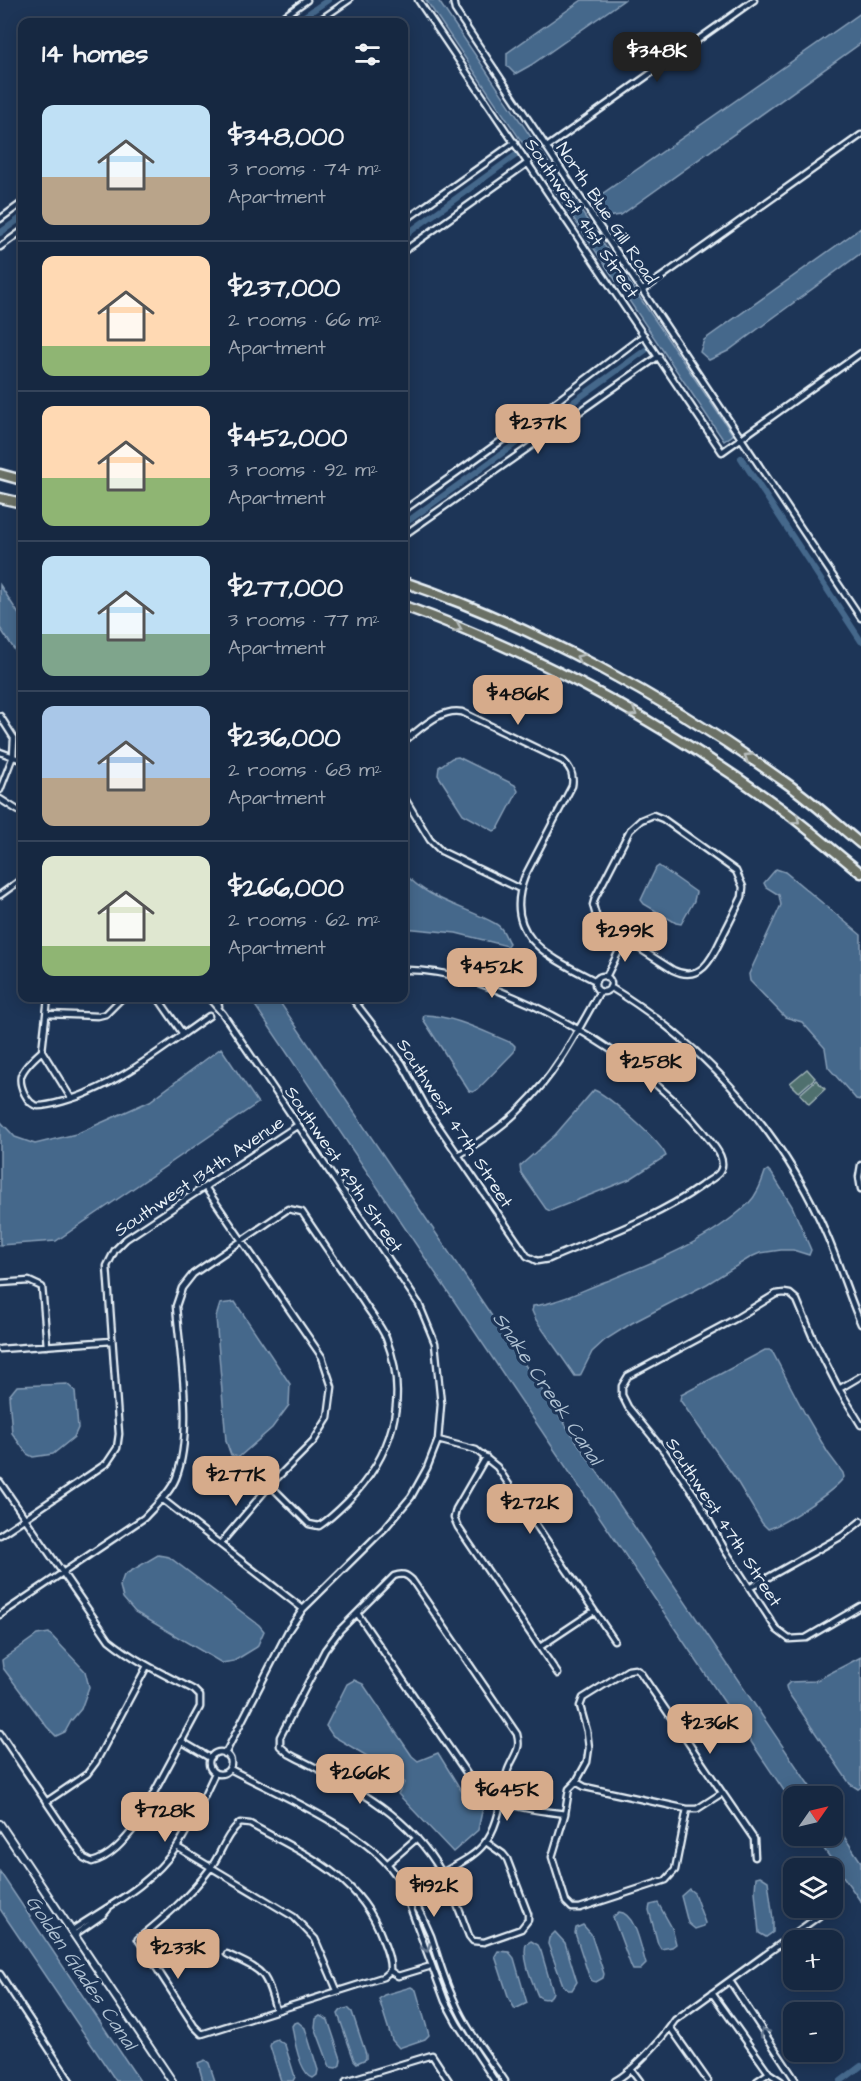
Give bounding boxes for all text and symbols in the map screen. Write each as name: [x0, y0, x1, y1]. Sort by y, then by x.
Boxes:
pin: $348K: [615, 32, 699, 83]
text: 14 homes: [42, 36, 148, 72]
text: $348K: [627, 37, 687, 65]
icon: filters: [351, 38, 384, 71]
text: $348,000: [228, 119, 344, 155]
icon: home: [90, 129, 162, 201]
street label: Southwest 41st Street: [519, 133, 645, 304]
street label: North Blue Gill Road: [550, 138, 663, 289]
text: 3 rooms · 74 m²: [228, 155, 381, 183]
text: Apartment: [228, 183, 326, 211]
text: $237,000: [228, 270, 340, 306]
icon: home: [90, 280, 162, 352]
text: 2 rooms · 66 m²: [228, 306, 382, 334]
text: Apartment: [228, 334, 326, 362]
pin: $237K: [496, 404, 580, 455]
text: $237K: [509, 409, 567, 437]
text: $452,000: [228, 420, 347, 456]
icon: home: [90, 430, 162, 502]
text: 3 rooms · 92 m²: [228, 456, 378, 484]
text: Apartment: [228, 484, 326, 512]
text: $277,000: [228, 570, 343, 606]
icon: home: [90, 580, 162, 652]
text: 3 rooms · 77 m²: [228, 606, 380, 634]
one-way arrow: [452, 620, 463, 632]
text: Apartment: [228, 634, 326, 662]
one-way arrow: [575, 654, 586, 666]
pin: $486K: [476, 675, 560, 726]
text: $486K: [487, 680, 549, 708]
one-way arrow: [627, 706, 637, 718]
text: $236,000: [228, 720, 341, 756]
icon: home: [90, 730, 162, 802]
one-way arrow: [744, 753, 755, 764]
text: 2 rooms · 68 m²: [228, 756, 382, 784]
text: Apartment: [228, 784, 326, 812]
one-way arrow: [789, 813, 800, 824]
text: $266,000: [228, 870, 344, 906]
icon: home: [90, 880, 162, 952]
text: 2 rooms · 62 m²: [228, 906, 380, 934]
pin: $299K: [583, 912, 667, 963]
text: $299K: [596, 917, 654, 945]
text: Apartment: [228, 934, 326, 962]
pin: $452K: [450, 948, 534, 999]
text: $452K: [461, 953, 523, 981]
street label: Southwest 47th Street: [390, 1034, 519, 1213]
pin: $258K: [609, 1043, 693, 1094]
text: $258K: [620, 1048, 682, 1076]
street label: Southwest 49th Street: [278, 1081, 409, 1258]
street label: Southwest 134th Avenue: [109, 1110, 290, 1243]
water label: Snake Creek Canal: [486, 1307, 610, 1473]
street label: Southwest 47th Street: [659, 1433, 788, 1612]
pin: $277K: [194, 1456, 278, 1507]
text: $277K: [206, 1461, 266, 1489]
pin: $272K: [488, 1484, 572, 1535]
text: $272K: [501, 1489, 559, 1517]
pin: $236K: [668, 1704, 752, 1755]
text: $236K: [681, 1709, 739, 1737]
pin: $266K: [318, 1754, 402, 1805]
text: $266K: [330, 1759, 390, 1787]
pin: $645K: [465, 1771, 549, 1822]
text: $645K: [475, 1776, 539, 1804]
north arrow: [783, 1786, 843, 1846]
map controls: [783, 1786, 843, 2062]
pin: $728K: [123, 1792, 207, 1843]
text: $728K: [135, 1797, 195, 1825]
button: layers: [783, 1858, 843, 1918]
pin: $192K: [392, 1867, 476, 1918]
text: $192K: [410, 1872, 458, 1900]
water label: Golden Glades Canal: [19, 1890, 145, 2058]
pin: $233K: [136, 1929, 220, 1980]
button: +: [783, 1930, 843, 1990]
text: $233K: [150, 1934, 206, 1962]
one-way arrow: [418, 1942, 431, 1953]
button: −: [783, 2002, 843, 2062]
one-way arrow: [760, 2027, 771, 2038]

